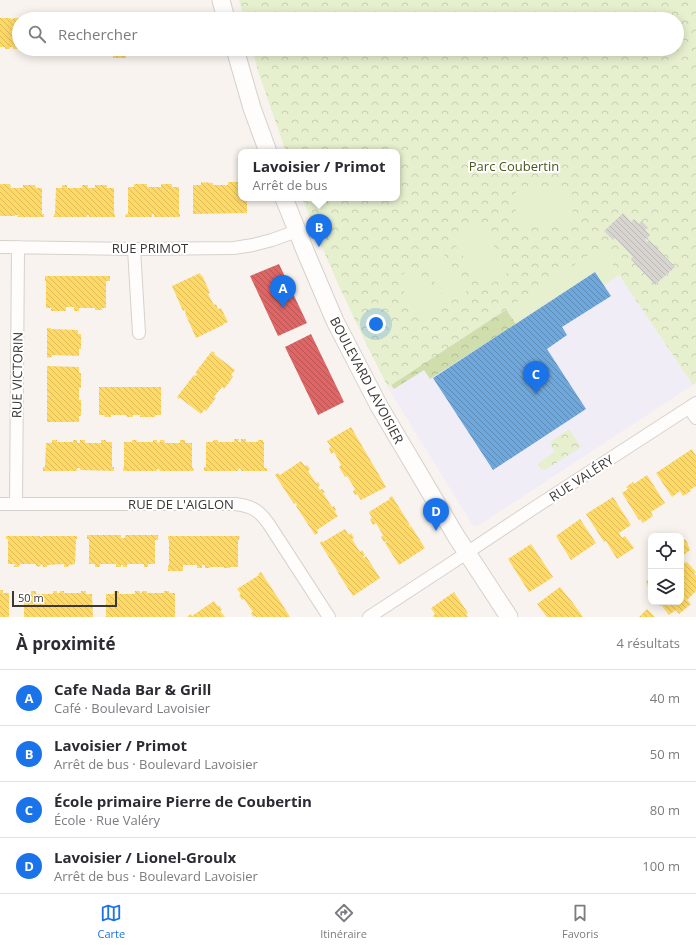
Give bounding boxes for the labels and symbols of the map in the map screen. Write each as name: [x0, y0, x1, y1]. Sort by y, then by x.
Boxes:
park label: Parc Coubertin: [469, 157, 559, 175]
pin: B: [306, 214, 332, 247]
street label: RUE PRIMOT: [112, 239, 189, 257]
pin: A: [270, 275, 296, 308]
street label: BOULEVARD LAVOISIER: [326, 313, 408, 447]
your location: [366, 314, 386, 334]
street label: RUE VICTORIN: [7, 332, 27, 418]
pin: C: [523, 361, 549, 394]
street label: RUE VALÉRY: [545, 450, 617, 506]
street label: RUE DE L'AIGLON: [128, 495, 234, 513]
pin: D: [423, 498, 449, 531]
scale bar: [12, 589, 117, 608]

